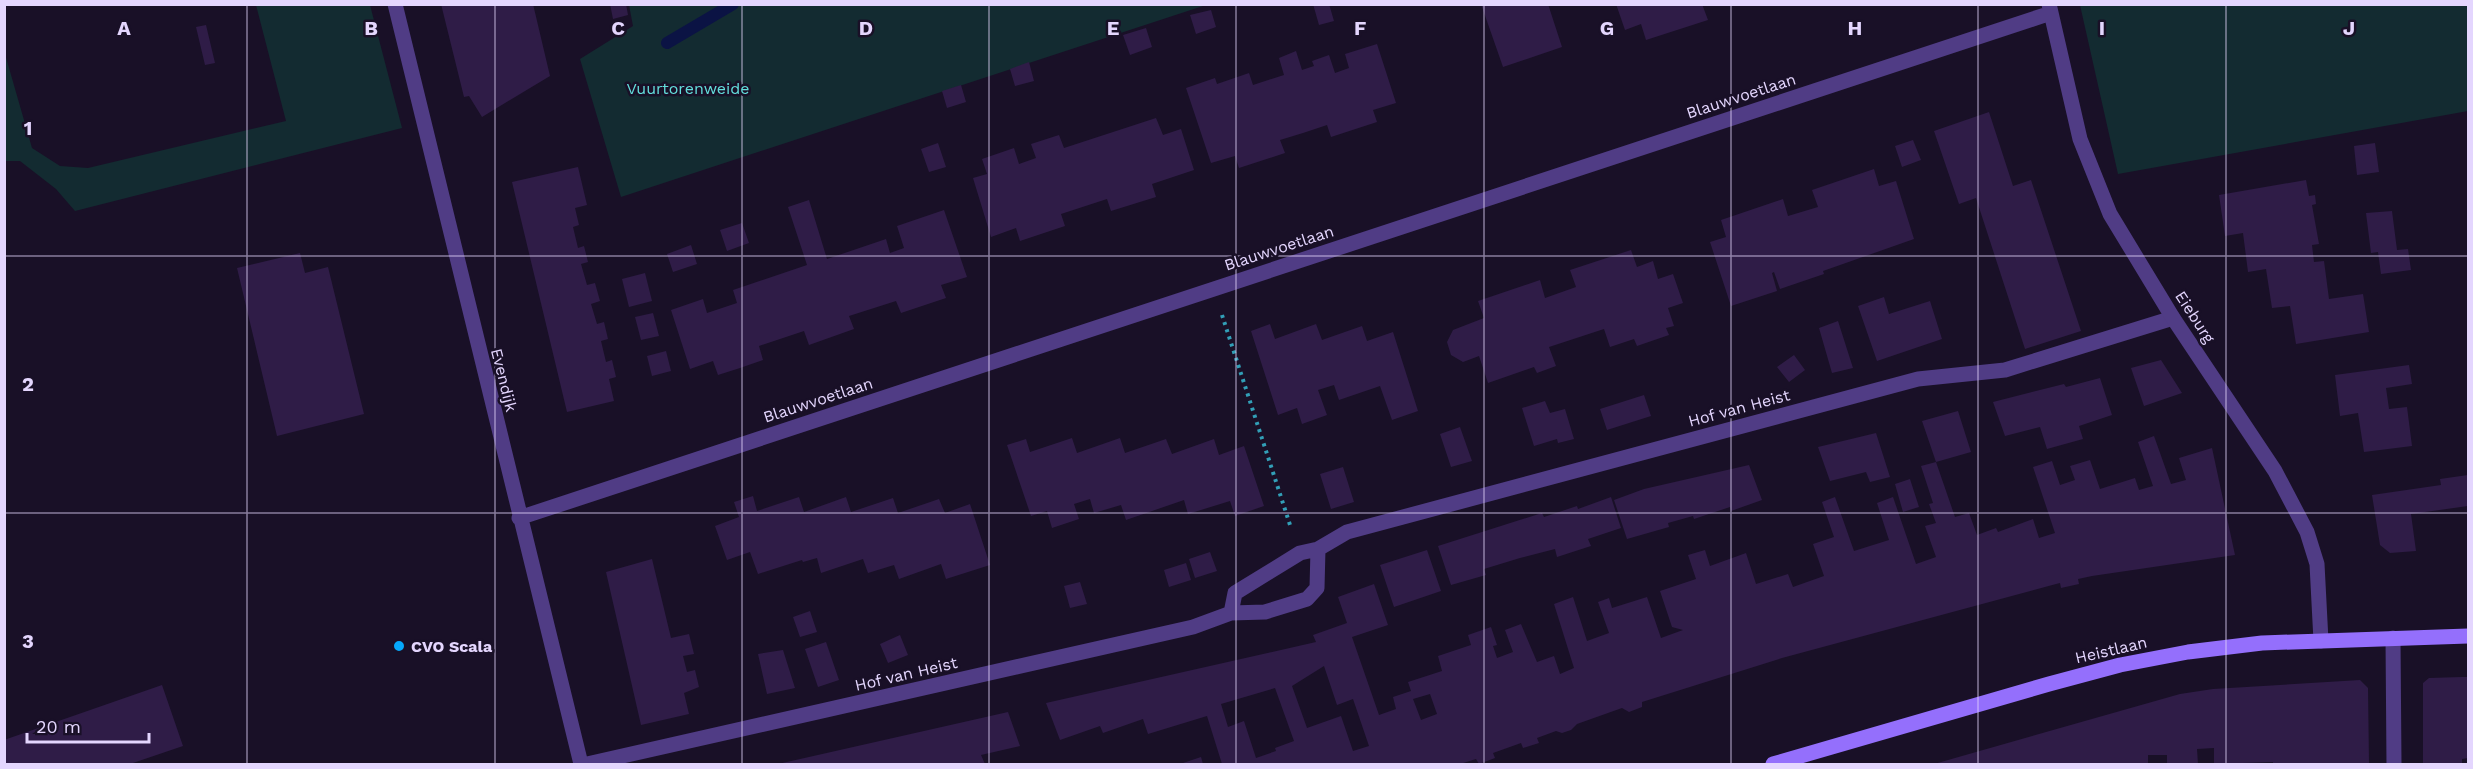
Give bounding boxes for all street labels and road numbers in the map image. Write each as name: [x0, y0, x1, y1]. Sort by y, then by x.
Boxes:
street label: Blauwvoetlaan: [1684, 69, 1798, 123]
street label: Blauwvoetlaan: [1222, 221, 1336, 275]
street label: Eieburg: [2171, 287, 2219, 347]
street label: Evendijk: [487, 346, 521, 414]
street label: Blauwvoetlaan: [761, 373, 875, 427]
street label: Hof van Heist: [1686, 385, 1792, 431]
street label: Heistlaan: [2073, 633, 2149, 667]
street label: Hof van Heist: [853, 653, 959, 695]

